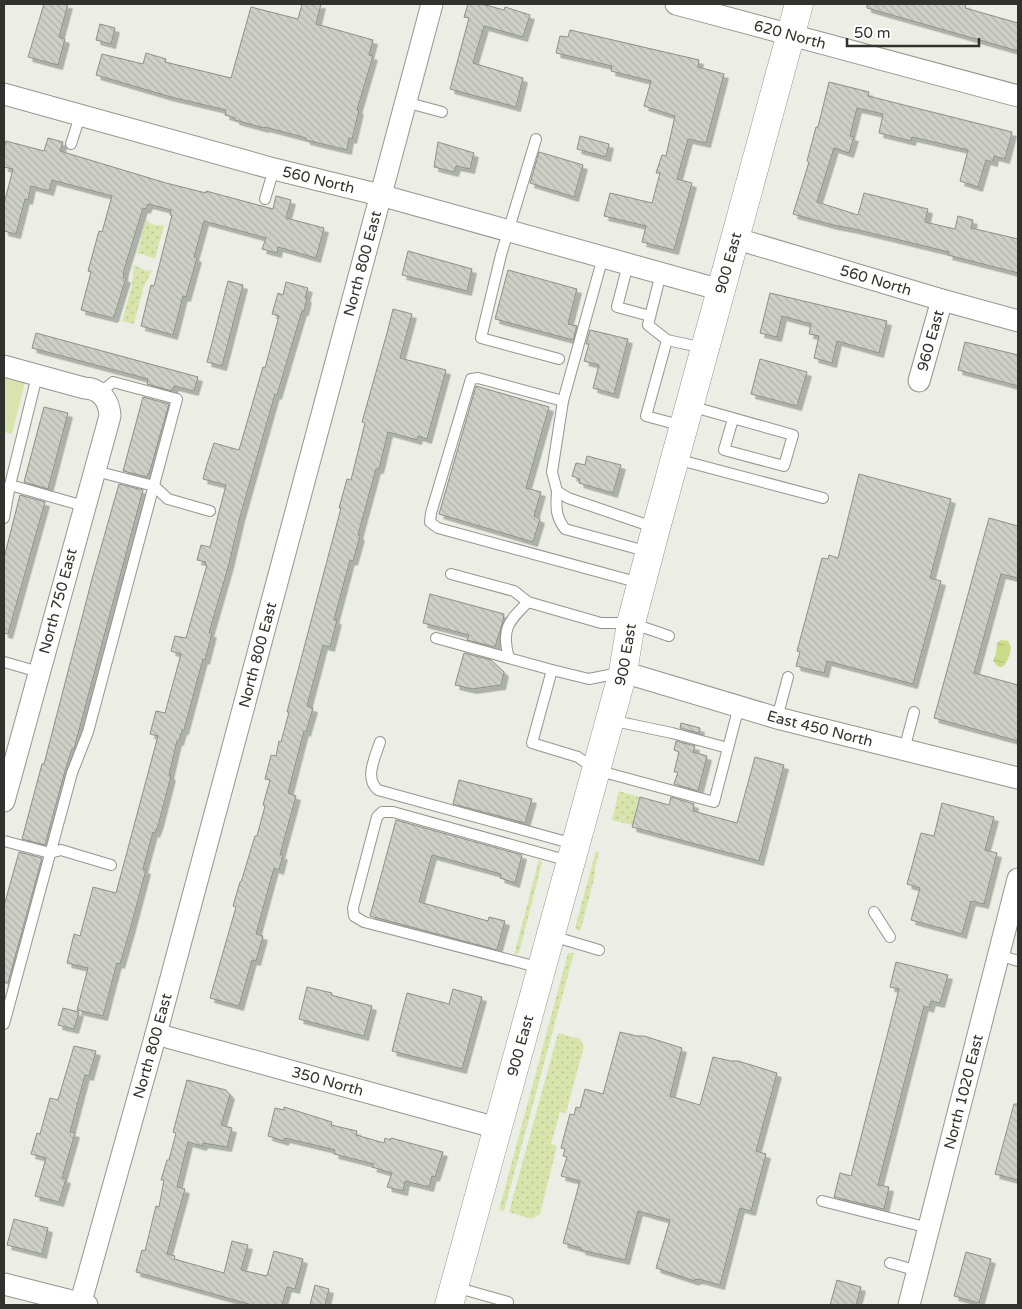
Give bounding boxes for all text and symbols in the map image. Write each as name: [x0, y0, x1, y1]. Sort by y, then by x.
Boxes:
scale bar: [847, 15, 980, 47]
street label: 620 North: [752, 16, 828, 53]
text: 50 m: [854, 24, 891, 42]
street label: 560 North: [280, 162, 356, 197]
street label: North 800 East: [340, 209, 385, 318]
street label: 900 East: [711, 230, 745, 296]
street label: 560 North: [838, 261, 914, 299]
street label: 960 East: [913, 308, 948, 373]
street label: North 750 East: [35, 546, 81, 656]
street label: North 800 East: [235, 600, 280, 710]
street label: 900 East: [611, 622, 640, 688]
street label: East 450 North: [765, 707, 875, 751]
street label: North 800 East: [129, 991, 176, 1101]
street label: 900 East: [503, 1013, 537, 1078]
street label: North 1020 East: [940, 1032, 987, 1151]
street label: 350 North: [290, 1063, 366, 1100]

